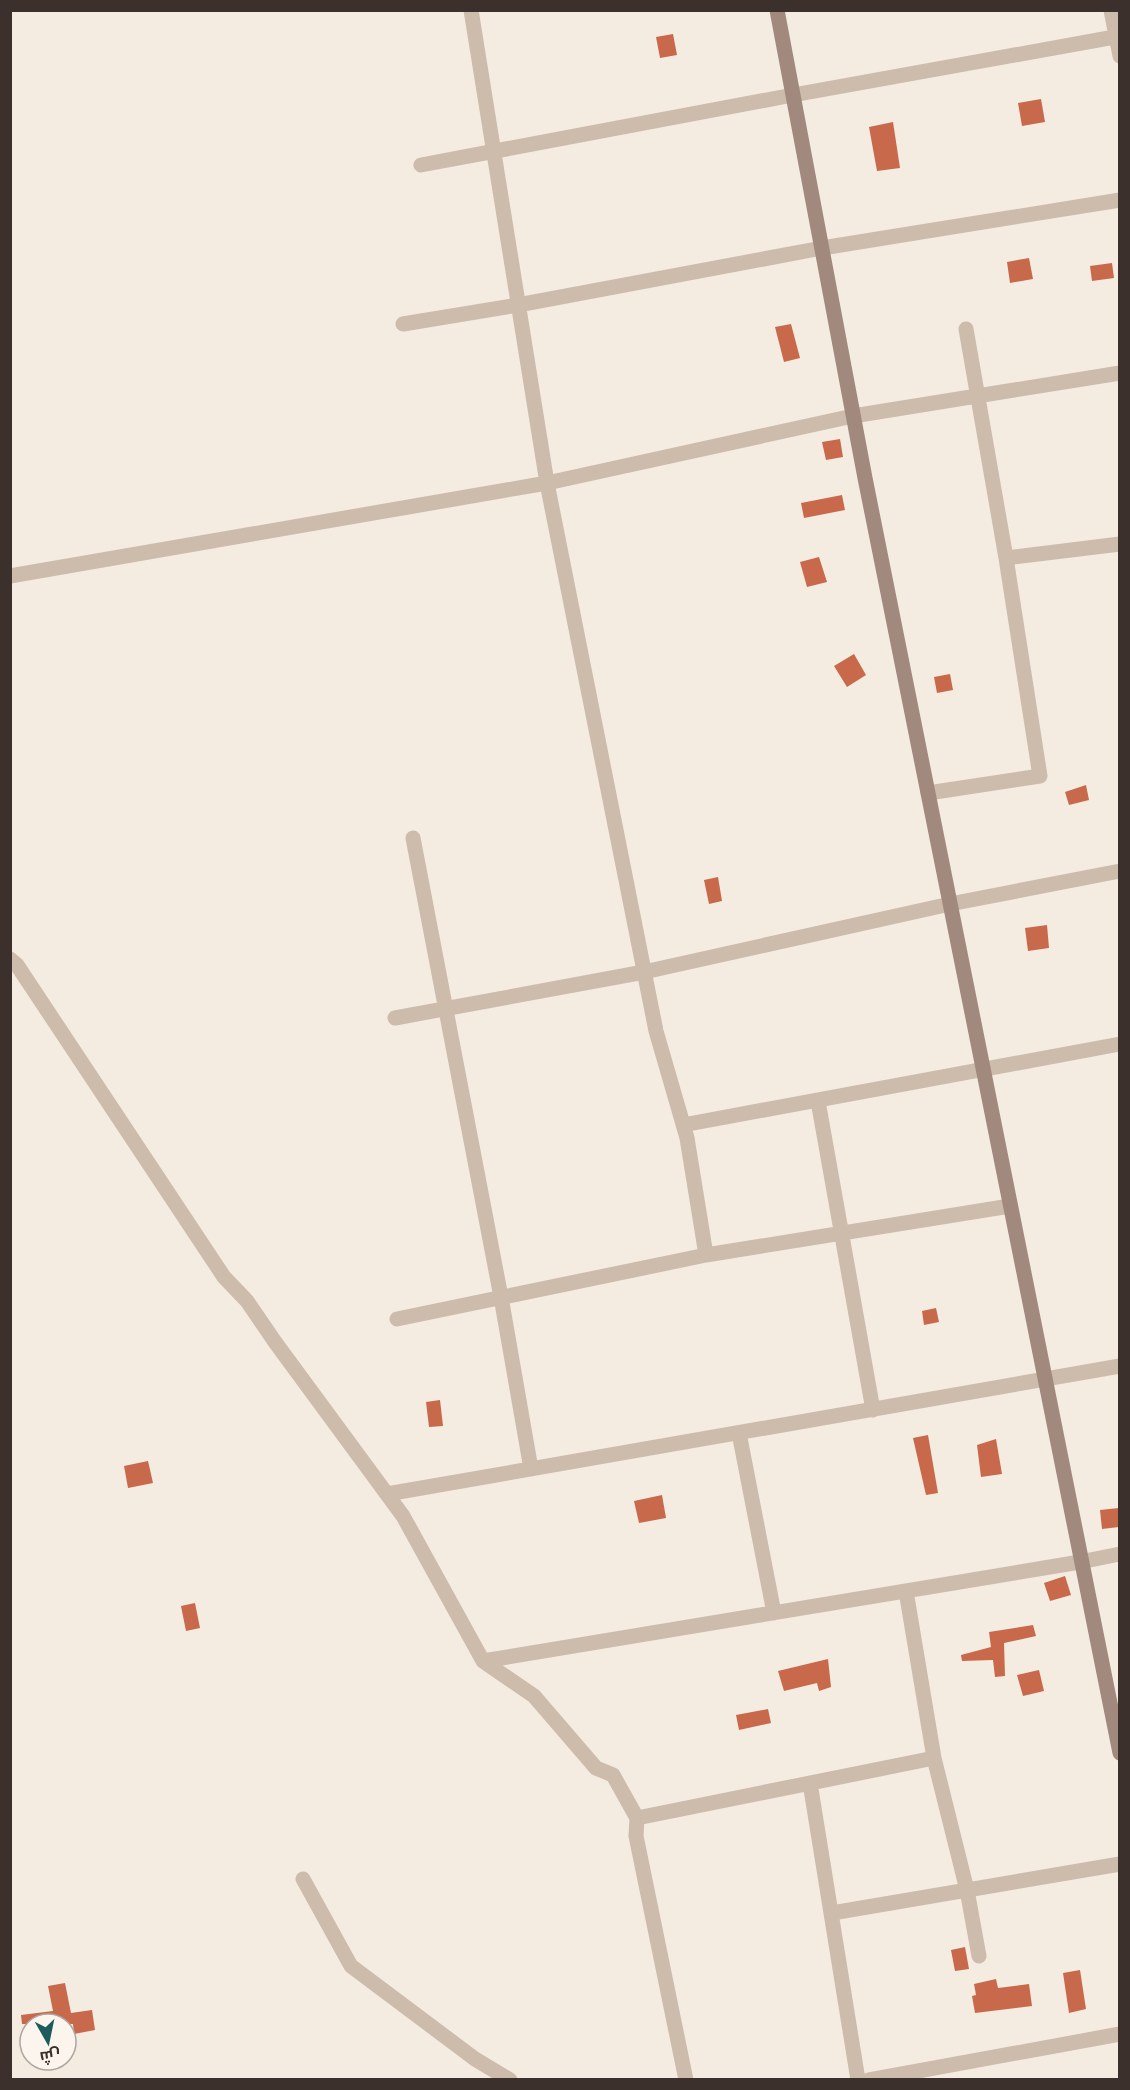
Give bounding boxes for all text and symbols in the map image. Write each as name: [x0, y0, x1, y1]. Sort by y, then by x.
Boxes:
north arrow: [18, 2012, 78, 2072]
text: ش: [39, 2045, 62, 2068]

